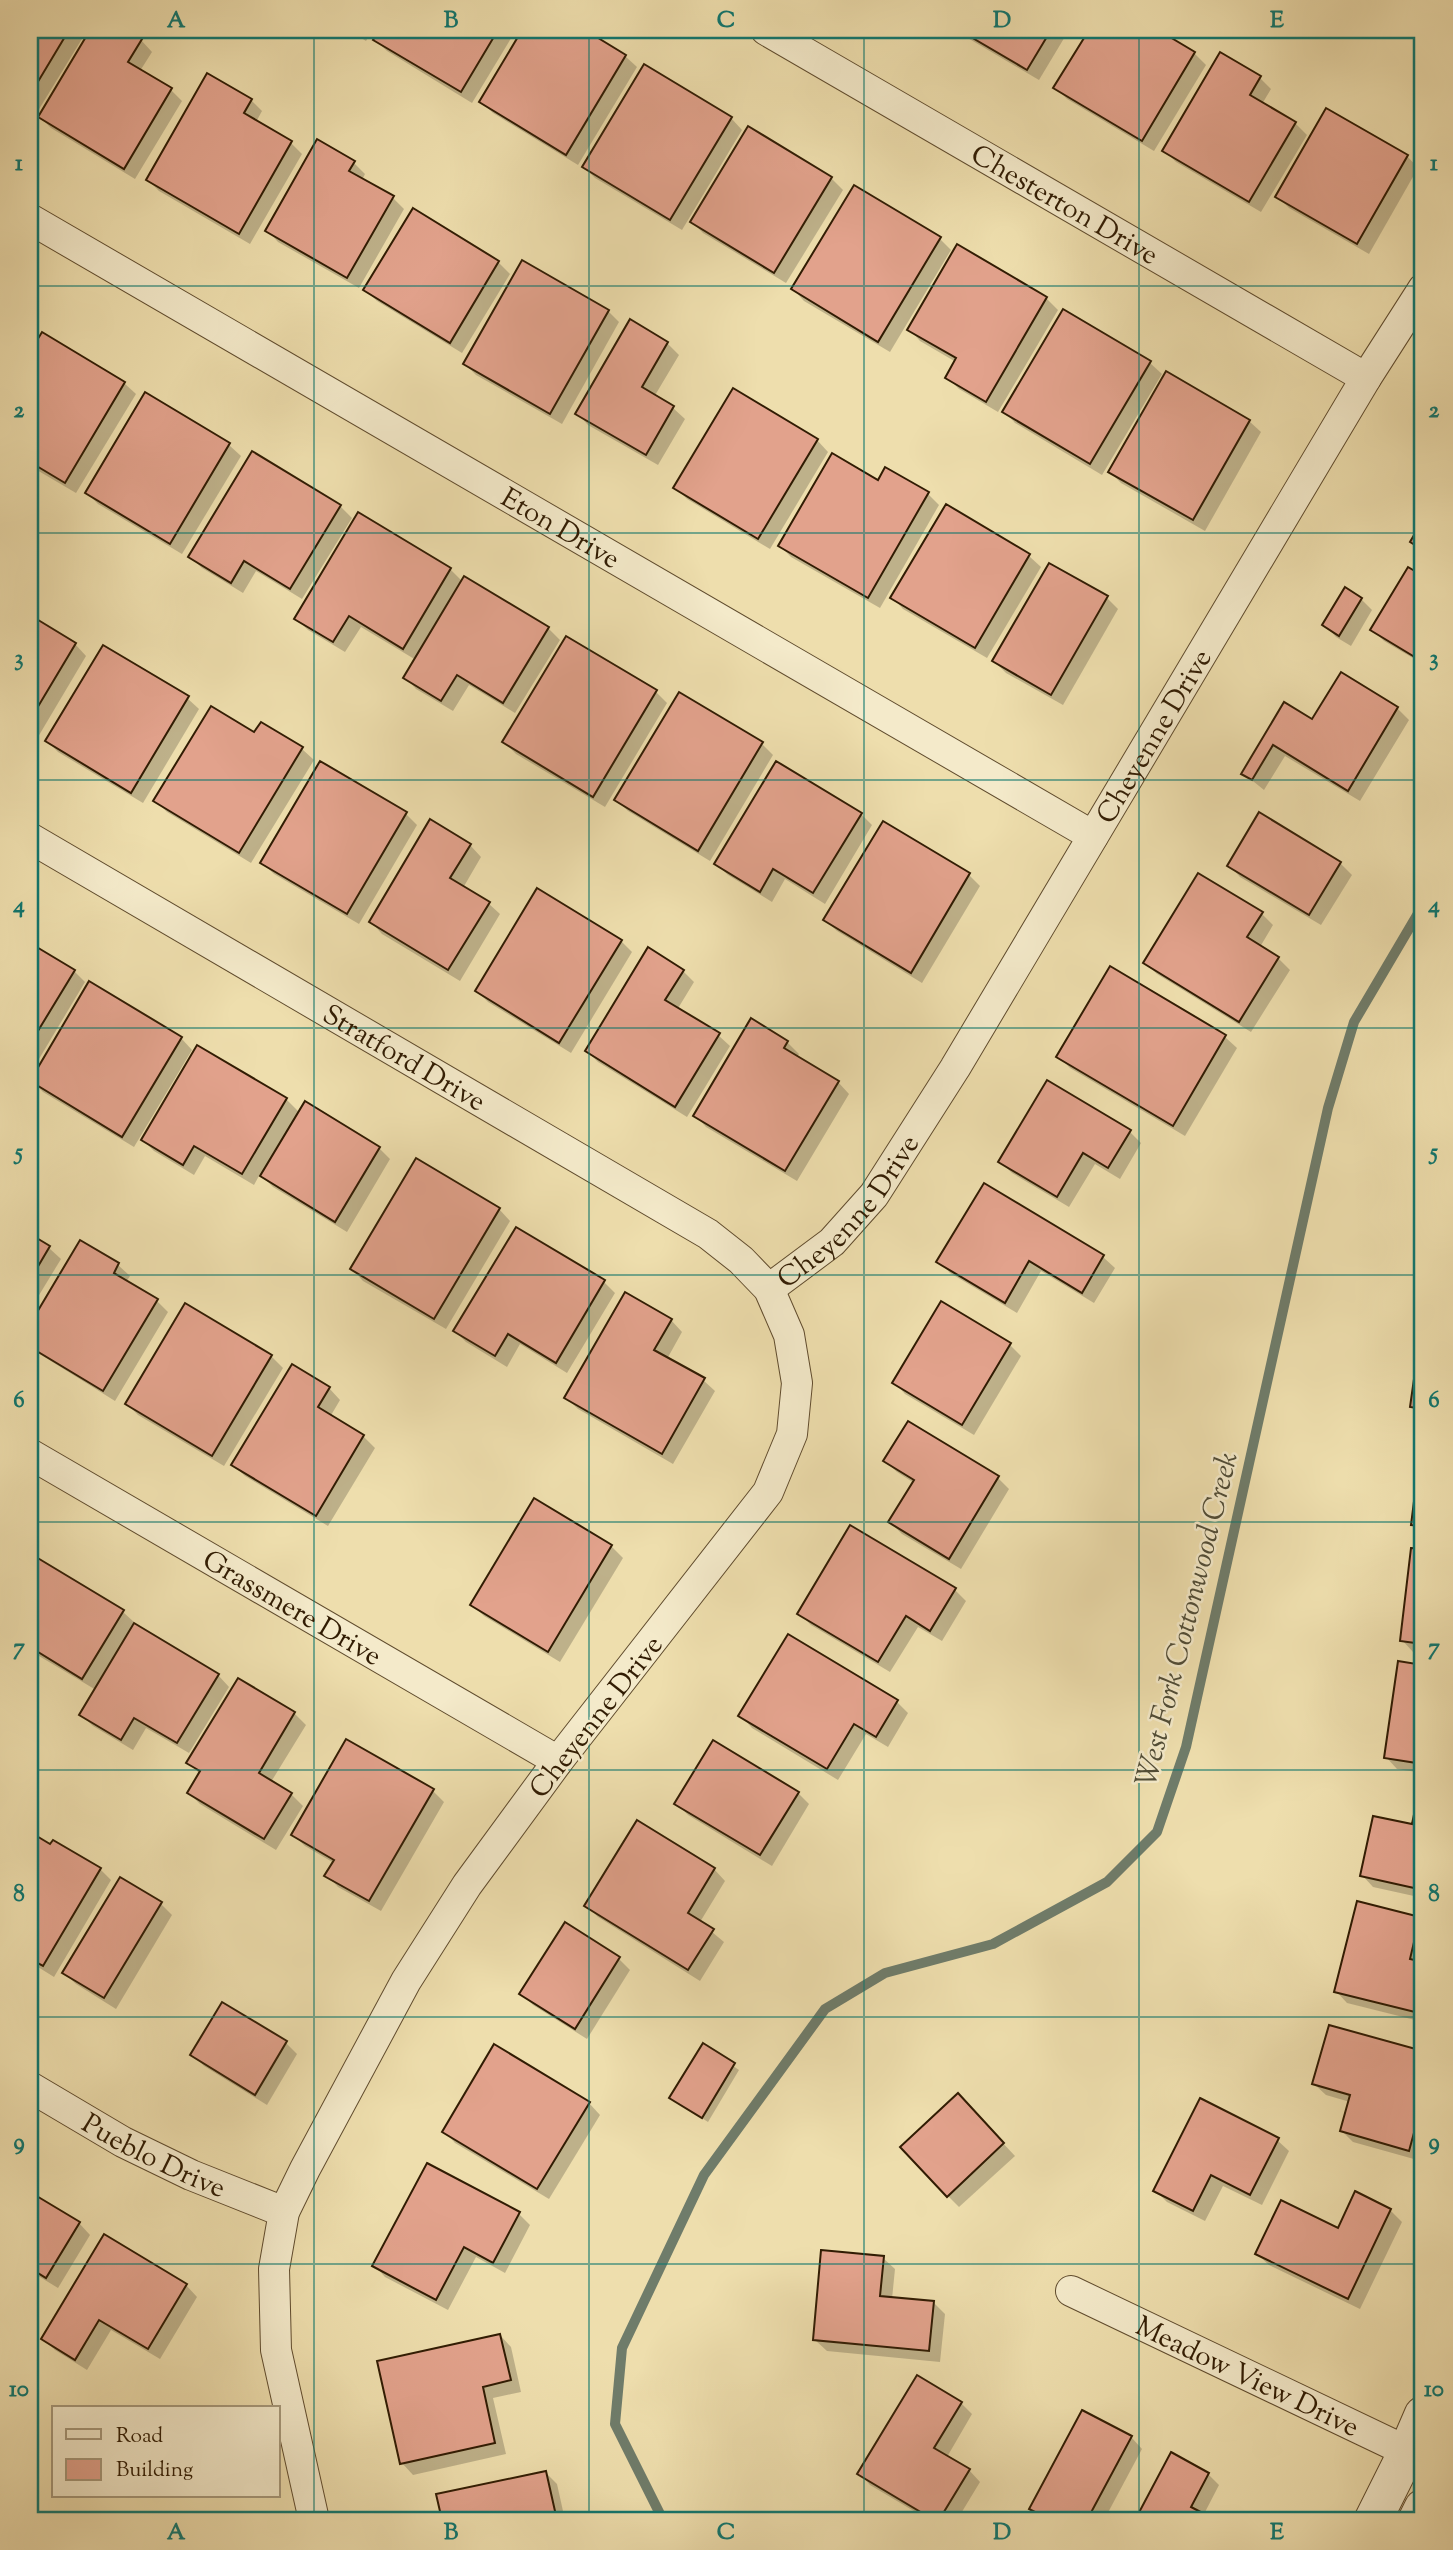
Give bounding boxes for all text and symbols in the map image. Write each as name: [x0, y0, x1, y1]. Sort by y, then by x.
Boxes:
text: A: [167, 5, 186, 38]
text: B: [444, 5, 459, 38]
text: C: [717, 5, 735, 38]
text: D: [993, 5, 1011, 38]
text: E: [1270, 5, 1284, 38]
street label: Chesterton Drive: [963, 136, 1165, 276]
text: 1: [15, 148, 23, 181]
text: 1: [1430, 148, 1438, 181]
text: 2: [14, 395, 25, 428]
text: 2: [1429, 395, 1440, 428]
street label: Eton Drive: [492, 479, 627, 580]
street label: Cheyenne Drive: [1088, 642, 1223, 832]
text: 3: [14, 643, 24, 676]
text: 3: [1429, 643, 1439, 676]
text: 4: [12, 890, 25, 923]
text: 4: [1427, 890, 1440, 923]
street label: Stratford Drive: [314, 996, 492, 1123]
street label: Cheyenne Drive: [770, 1128, 930, 1299]
text: 5: [13, 1137, 23, 1170]
text: 5: [1428, 1137, 1438, 1170]
text: 6: [13, 1385, 25, 1418]
text: 6: [1428, 1385, 1440, 1418]
water label: West Fork Cottonwood Creek: [1126, 1448, 1251, 1791]
street label: Grassmere Drive: [194, 1542, 388, 1677]
street label: Cheyenne Drive: [521, 1628, 674, 1808]
text: 7: [13, 1632, 25, 1665]
text: 7: [1428, 1632, 1440, 1665]
text: 8: [13, 1879, 25, 1912]
text: 8: [1428, 1879, 1440, 1912]
street label: Pueblo Drive: [73, 2105, 231, 2210]
text: 9: [13, 2127, 25, 2160]
text: 9: [1428, 2127, 1440, 2160]
street label: Meadow View Drive: [1128, 2308, 1365, 2449]
text: 10: [9, 2374, 29, 2407]
text: 10: [1424, 2374, 1444, 2407]
legend: [52, 2406, 280, 2498]
text: Road: [116, 2422, 163, 2452]
text: Building: [116, 2456, 193, 2486]
text: A: [167, 2517, 186, 2550]
text: B: [444, 2517, 459, 2550]
text: C: [717, 2517, 735, 2550]
text: D: [993, 2517, 1011, 2550]
text: E: [1270, 2517, 1284, 2550]

